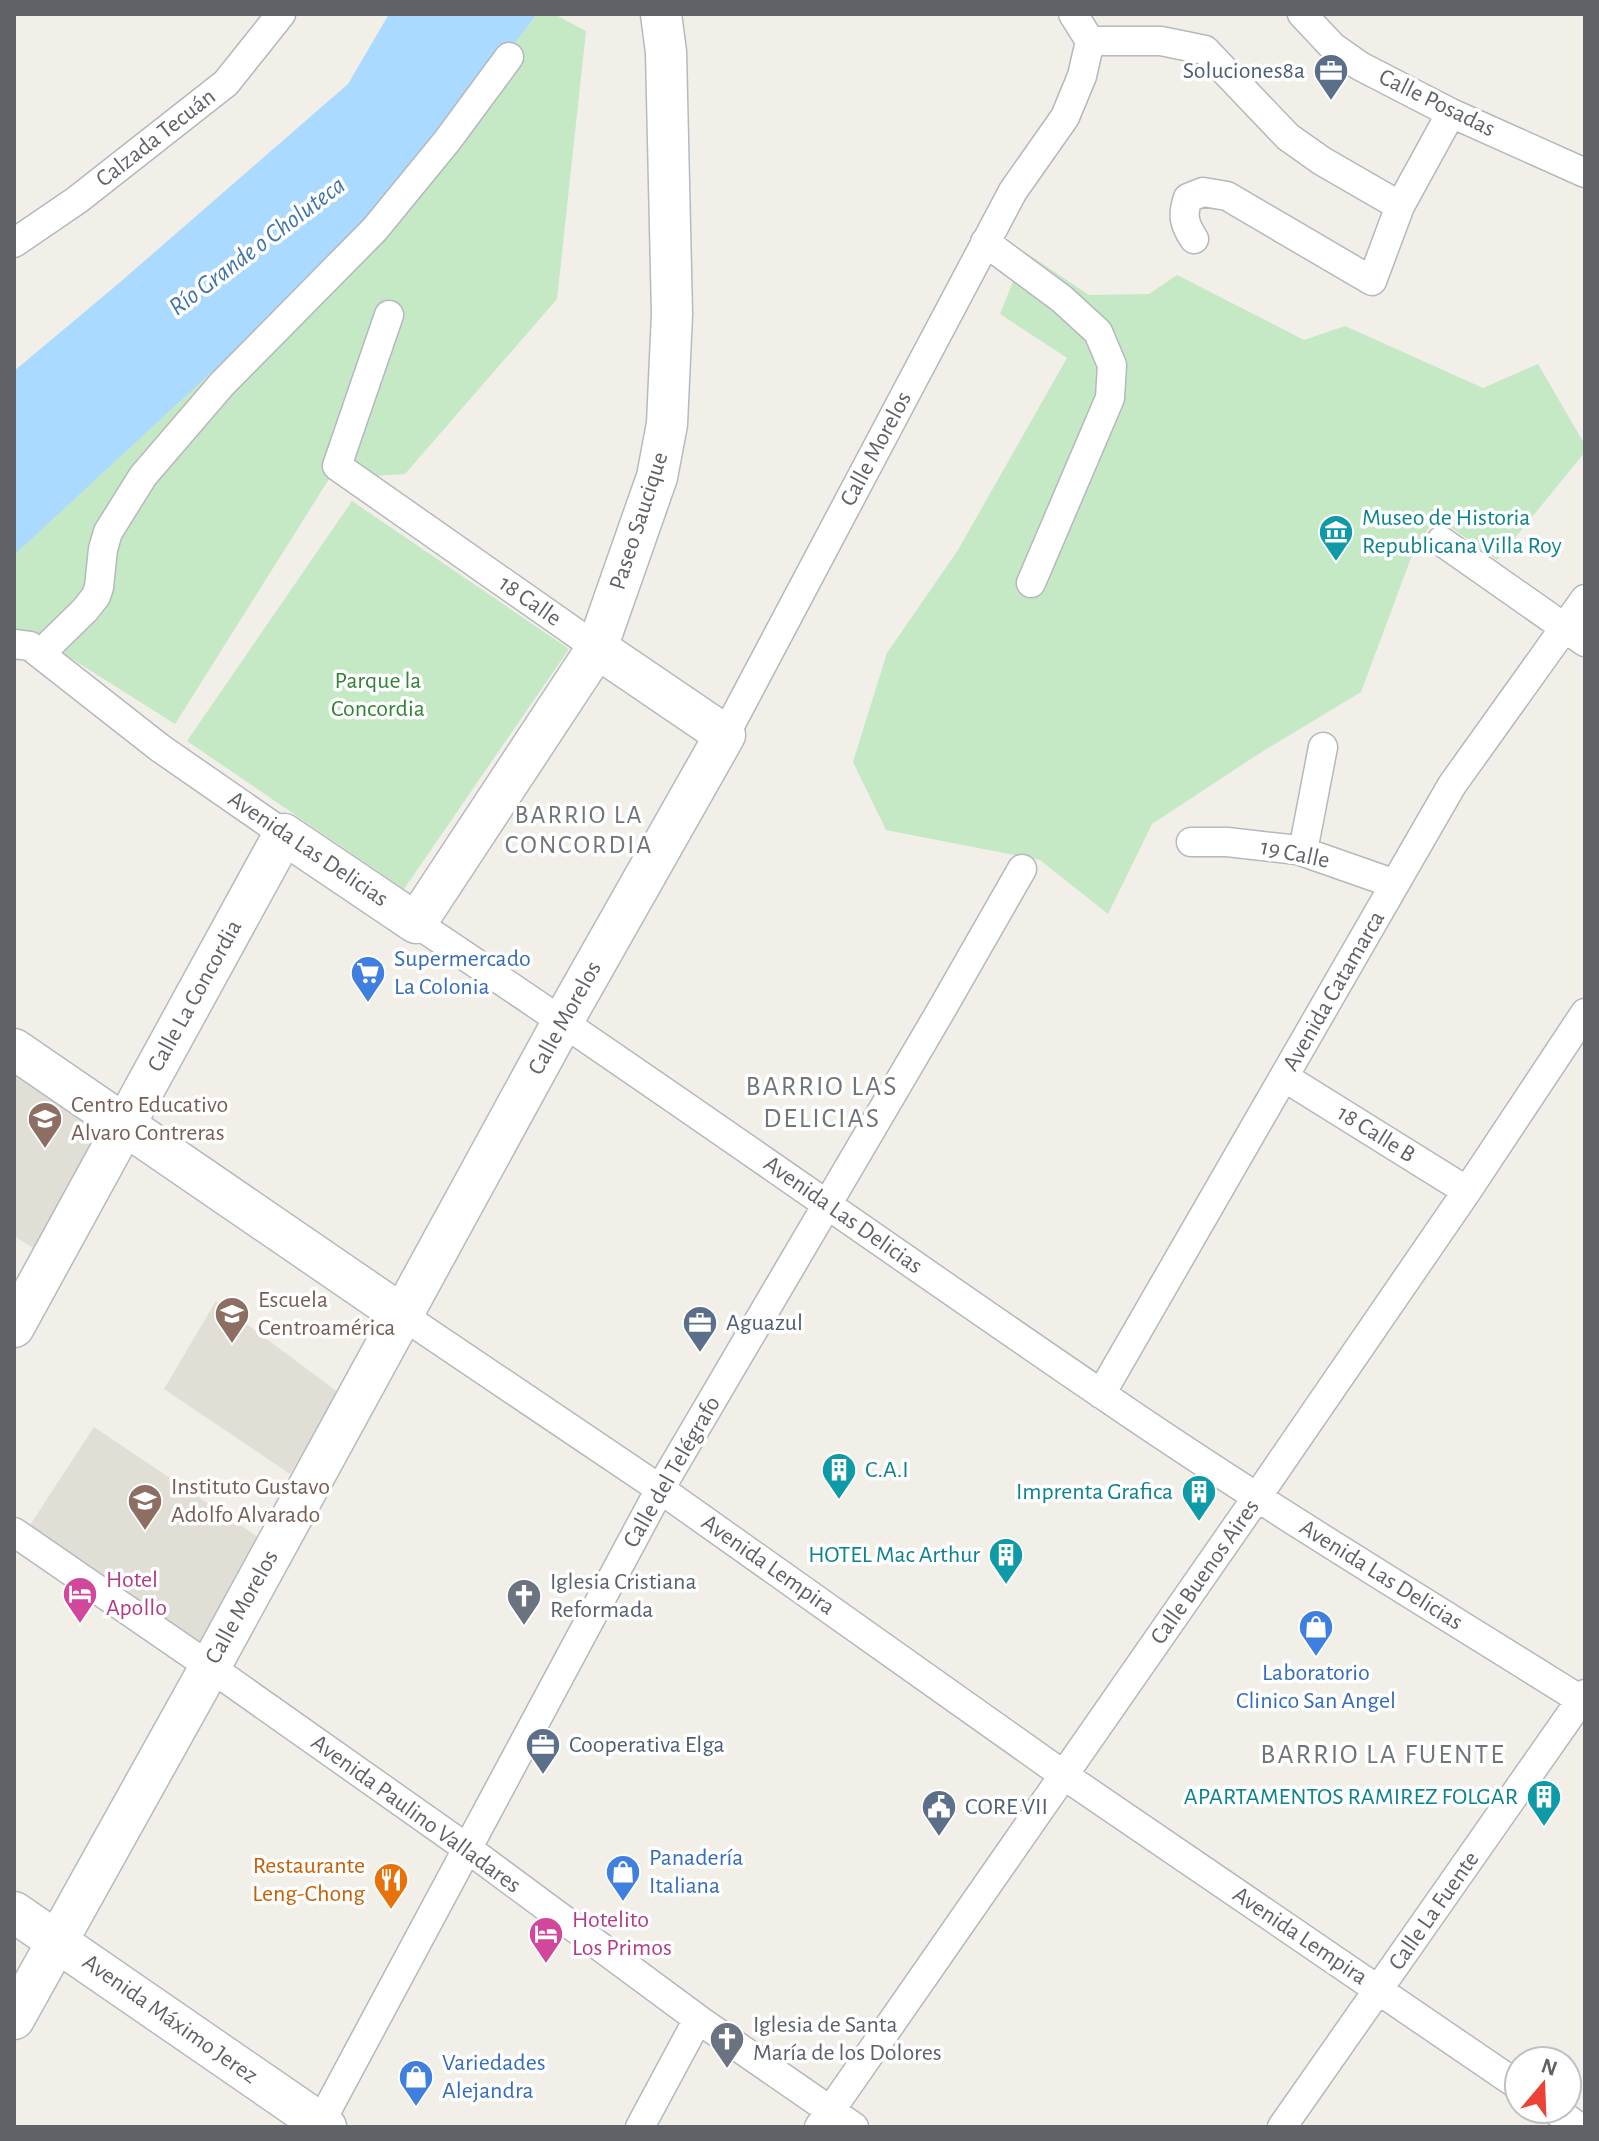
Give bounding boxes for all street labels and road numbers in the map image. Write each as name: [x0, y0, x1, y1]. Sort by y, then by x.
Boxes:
street label: Calle Posadas: [1375, 65, 1499, 141]
street label: Calzada Tecuán: [92, 84, 220, 192]
street label: Calle Morelos: [836, 388, 916, 510]
street label: Paseo Saucique: [605, 449, 673, 593]
street label: 18 Calle: [494, 571, 566, 631]
street label: Avenida Las Delicias: [224, 787, 392, 911]
street label: 19 Calle: [1258, 835, 1332, 873]
street label: Avenida Catamarca: [1279, 907, 1389, 1075]
street label: Calle La Concordia: [143, 916, 247, 1076]
street label: Calle Morelos: [524, 957, 606, 1079]
street label: 18 Calle B: [1333, 1101, 1419, 1167]
street label: Avenida Las Delicias: [759, 1151, 927, 1279]
street label: Calle del Telégrafo: [619, 1392, 725, 1552]
street label: Calle Buenos Aires: [1146, 1495, 1264, 1649]
street label: Avenida Lempira: [697, 1510, 839, 1620]
street label: Avenida Las Delicias: [1295, 1515, 1467, 1635]
street label: Calle Morelos: [201, 1546, 283, 1668]
street label: Avenida Paulino Valladares: [307, 1730, 525, 1898]
street label: Calle La Fuente: [1384, 1847, 1484, 1975]
street label: Avenida Lempira: [1228, 1882, 1372, 1990]
street label: Avenida Máximo Jerez: [78, 1950, 262, 2088]

